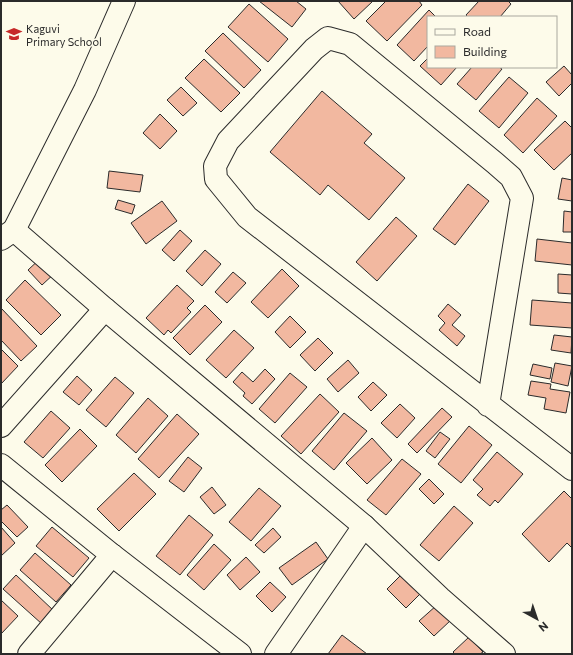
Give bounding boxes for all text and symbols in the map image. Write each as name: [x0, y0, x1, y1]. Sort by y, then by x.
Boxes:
legend: [427, 16, 557, 68]
place label: Kaguvi Primary School: [26, 22, 102, 48]
text: Road: [463, 24, 491, 38]
school or university icon: Kaguvi Primary School: [5, 25, 23, 43]
text: Building: [463, 44, 507, 58]
north arrow: [517, 599, 557, 639]
text: N: [536, 619, 551, 635]

